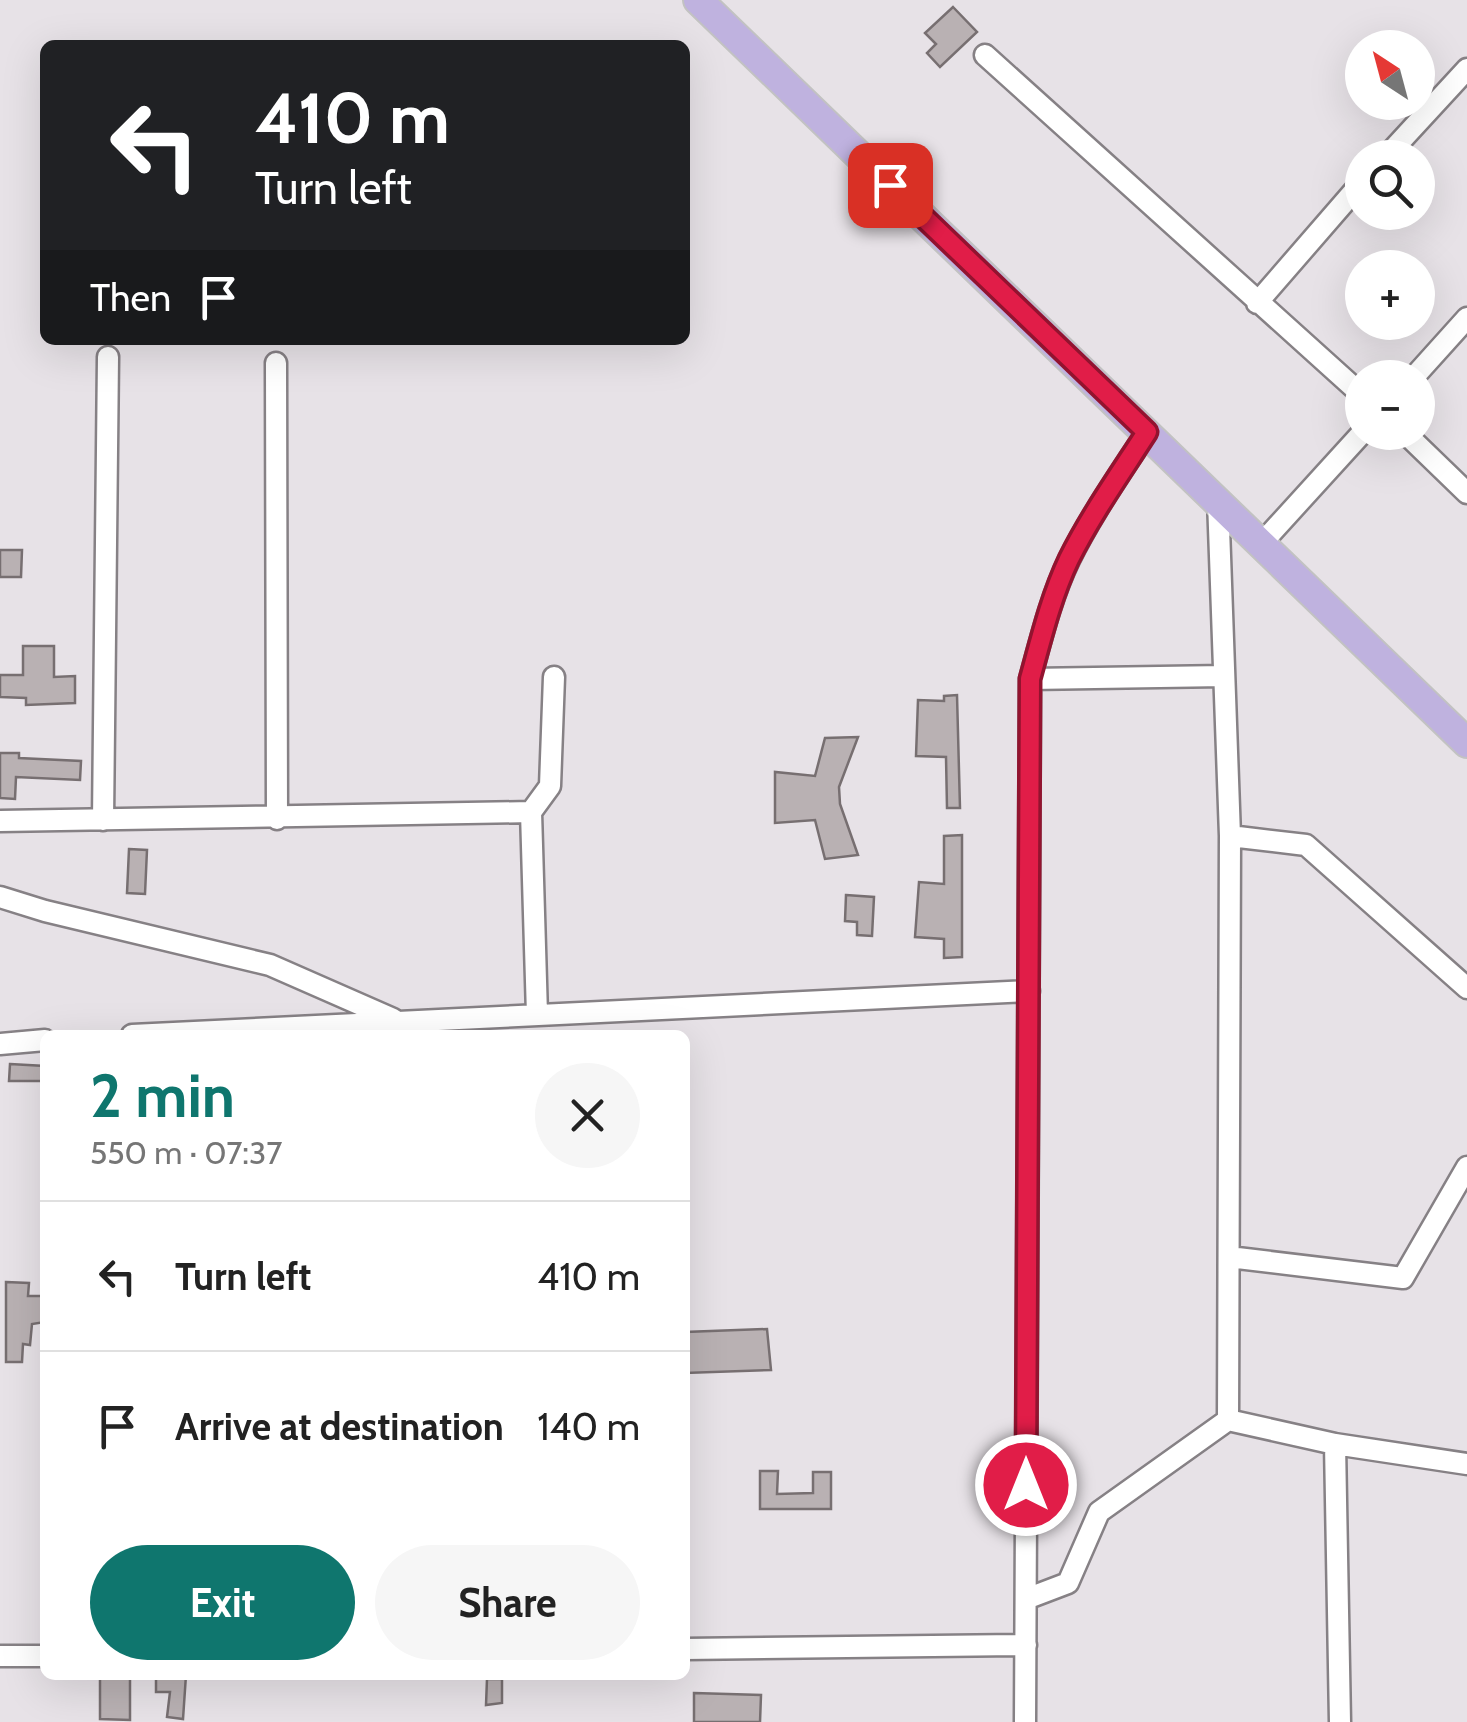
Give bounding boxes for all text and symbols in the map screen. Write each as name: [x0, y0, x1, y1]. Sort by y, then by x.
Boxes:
north arrow: [1345, 30, 1435, 120]
map controls: [1345, 30, 1435, 450]
text: 410 m: [255, 75, 450, 161]
icon: left: [90, 80, 220, 210]
button: search: [1345, 140, 1435, 230]
pin: [848, 143, 933, 228]
icon: arrive: [863, 158, 918, 213]
text: Turn left: [255, 161, 412, 215]
button: +: [1345, 250, 1435, 340]
icon: arrive: [191, 270, 246, 325]
text: Then: [90, 274, 171, 321]
button: −: [1345, 360, 1435, 450]
text: 2 min: [90, 1059, 235, 1132]
button: close: [535, 1063, 640, 1168]
text: 550 m · 07:37: [90, 1133, 282, 1172]
icon: left: [90, 1249, 145, 1304]
text: Turn left: [175, 1253, 311, 1300]
text: 410 m: [537, 1253, 640, 1300]
icon: arrive: [90, 1399, 145, 1454]
text: Arrive at destination: [175, 1403, 504, 1450]
text: 140 m: [537, 1403, 640, 1450]
position arrow: [974, 1433, 1078, 1537]
button: Exit: [90, 1545, 355, 1660]
button: Share: [375, 1545, 640, 1660]

